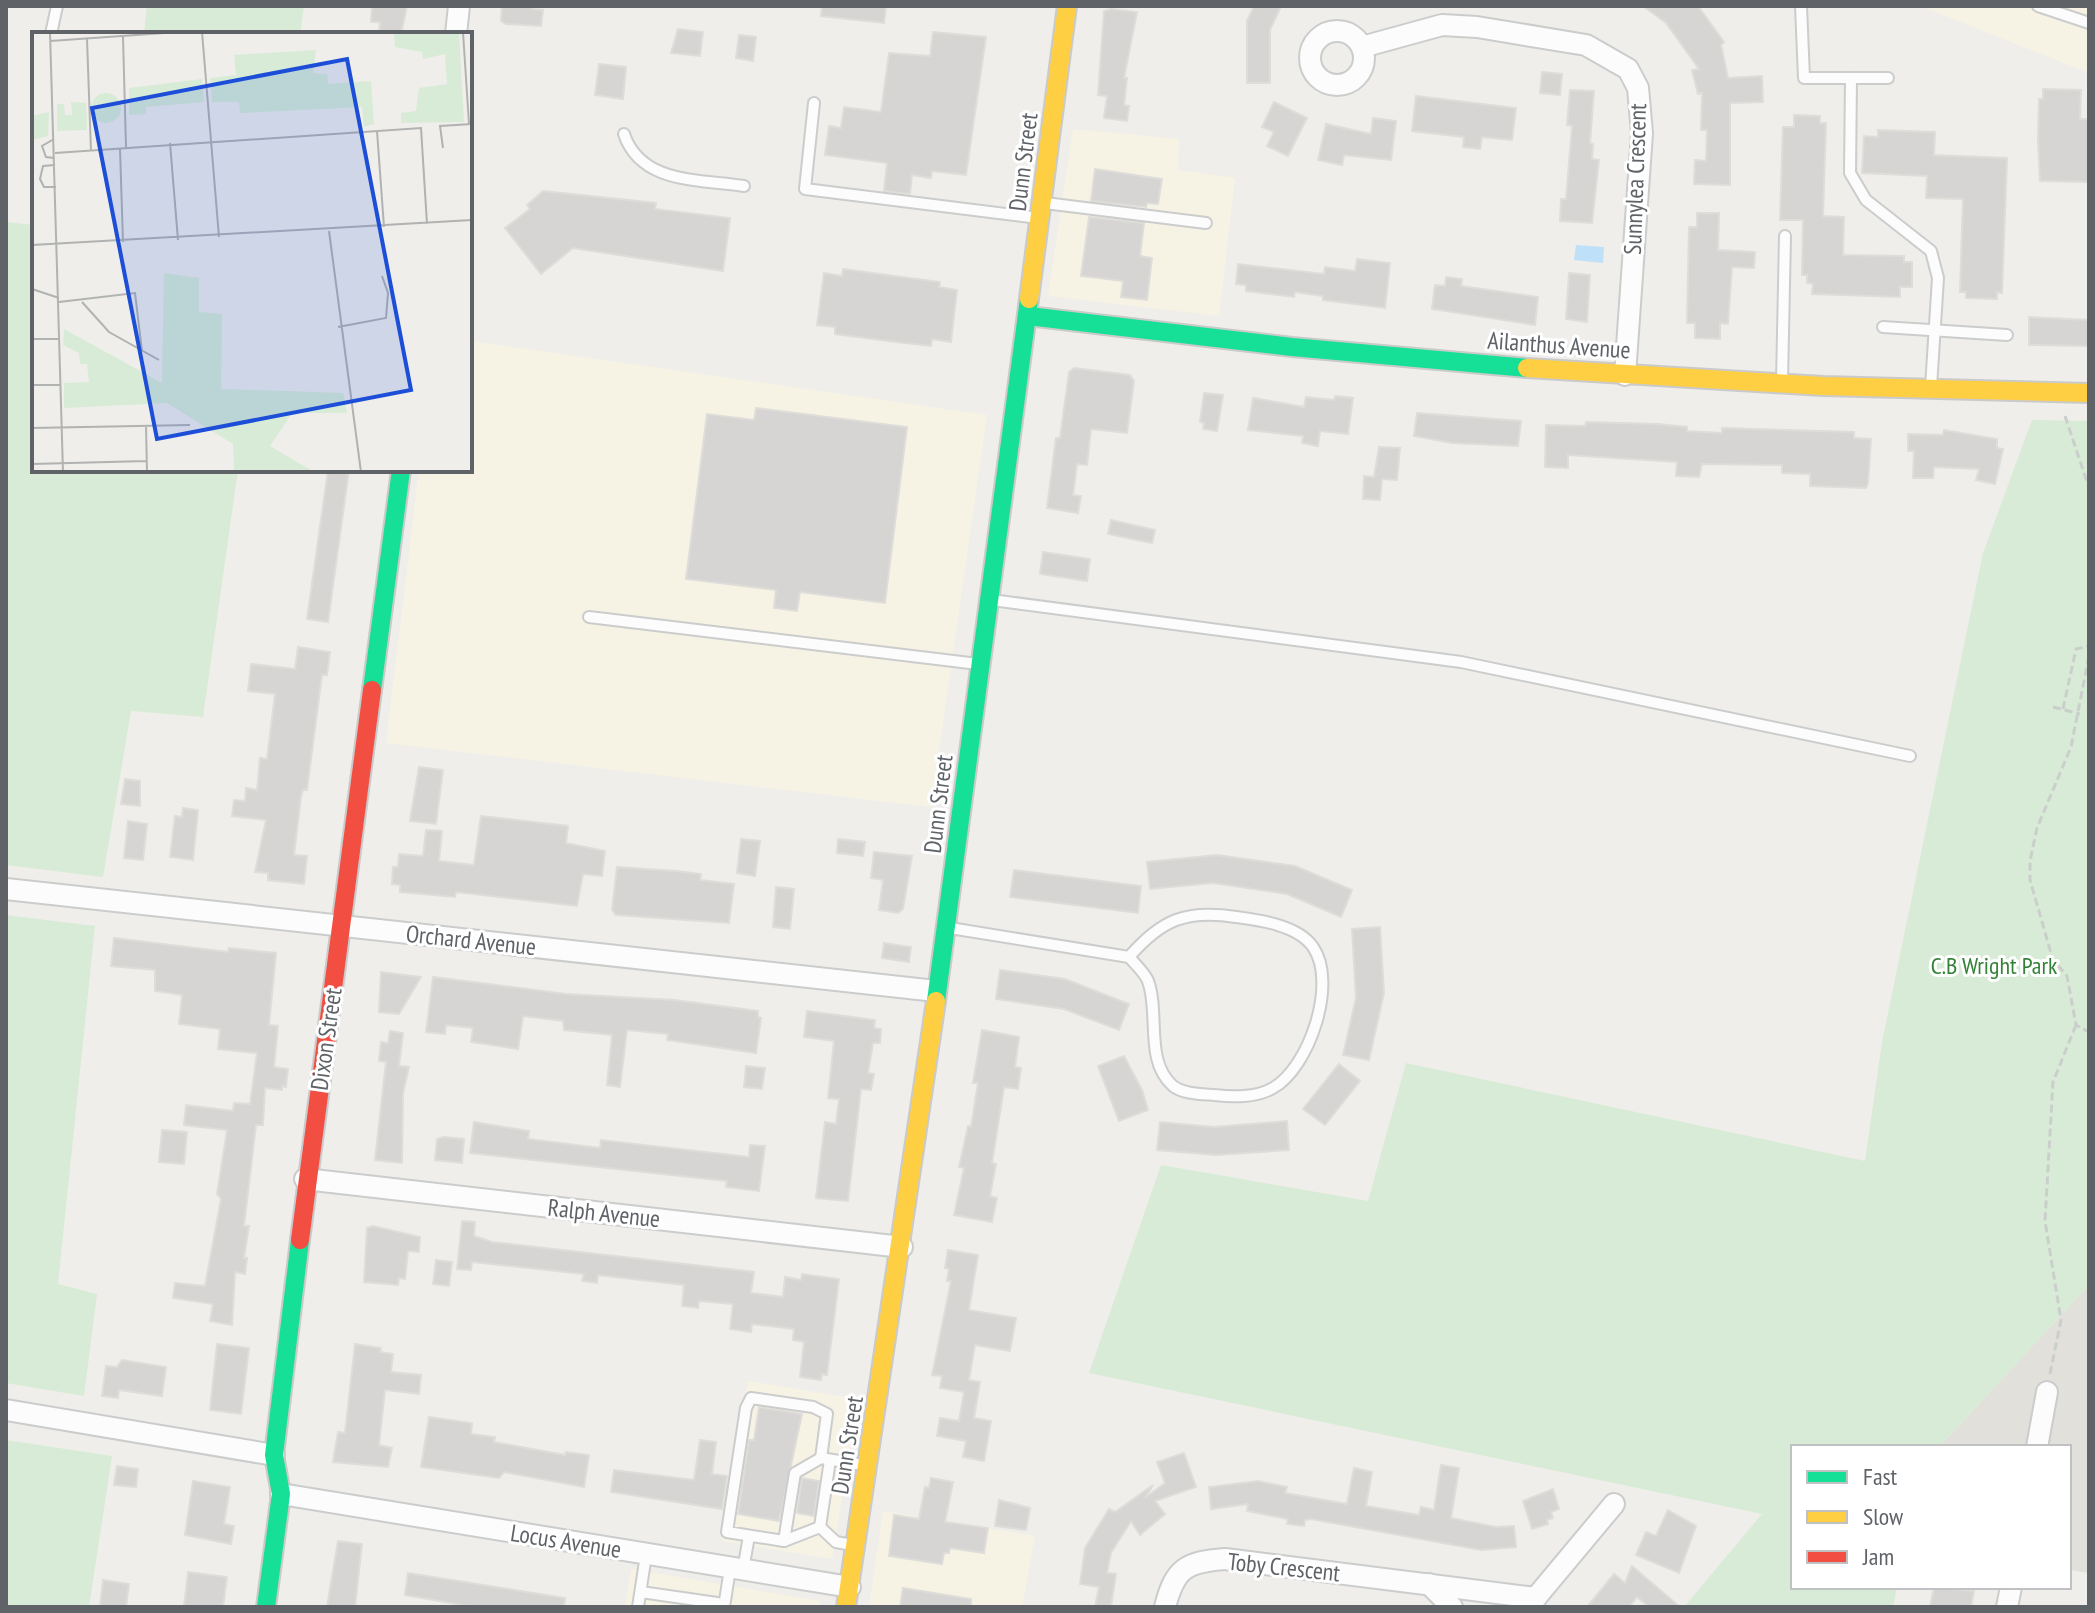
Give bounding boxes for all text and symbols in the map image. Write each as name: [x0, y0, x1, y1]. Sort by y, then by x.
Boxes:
inset map: [32, 32, 472, 472]
street label: Sunnylea Crescent: [1617, 102, 1653, 255]
street label: Dunn Street: [1002, 111, 1044, 213]
street label: Ailanthus Avenue: [1487, 325, 1631, 365]
street label: Dunn Street: [917, 753, 959, 855]
street label: Orchard Avenue: [404, 918, 538, 962]
park label: C.B Wright Park: [1931, 950, 2058, 981]
street label: Dixon Street: [303, 985, 349, 1092]
street label: Ralph Avenue: [546, 1192, 662, 1234]
street label: Dunn Street: [824, 1393, 870, 1496]
legend: [1791, 1445, 2071, 1589]
text: Fast: [1863, 1461, 1898, 1492]
text: Slow: [1863, 1501, 1904, 1532]
street label: Locus Avenue: [509, 1517, 623, 1565]
text: Jam: [1862, 1541, 1894, 1572]
street label: Toby Crescent: [1226, 1546, 1342, 1588]

